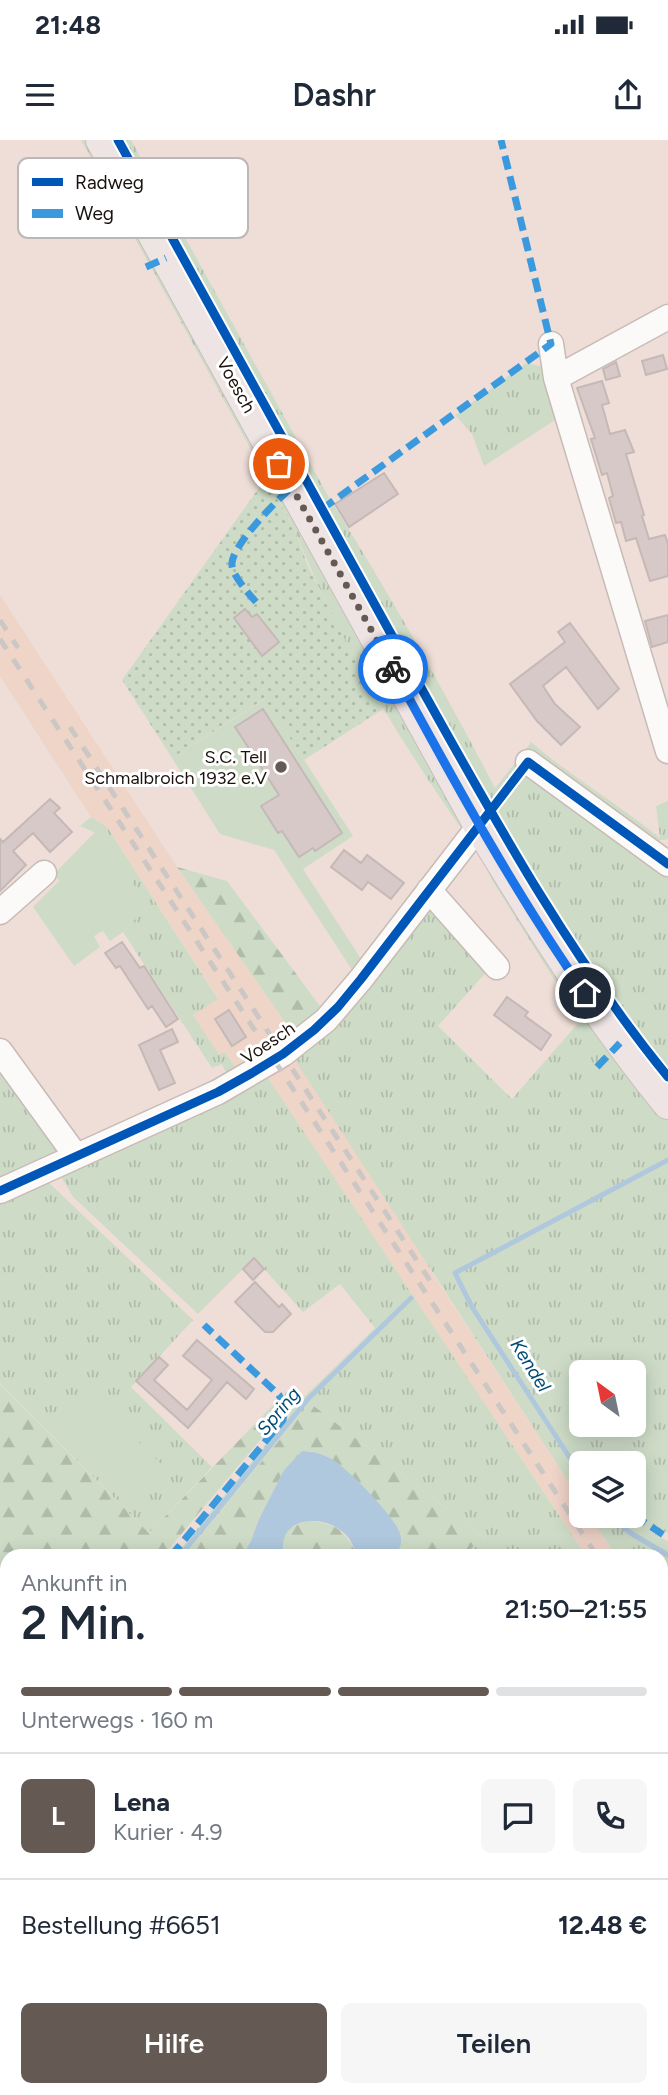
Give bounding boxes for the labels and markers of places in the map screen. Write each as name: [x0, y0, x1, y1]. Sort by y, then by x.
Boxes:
pin: [249, 434, 309, 494]
place label: S.C. Tell Schmalbroich 1932 e.V: [84, 746, 268, 789]
marker: S.C. Tell Schmalbroich 1932 e.V: [273, 759, 289, 775]
pin: [555, 963, 615, 1023]

